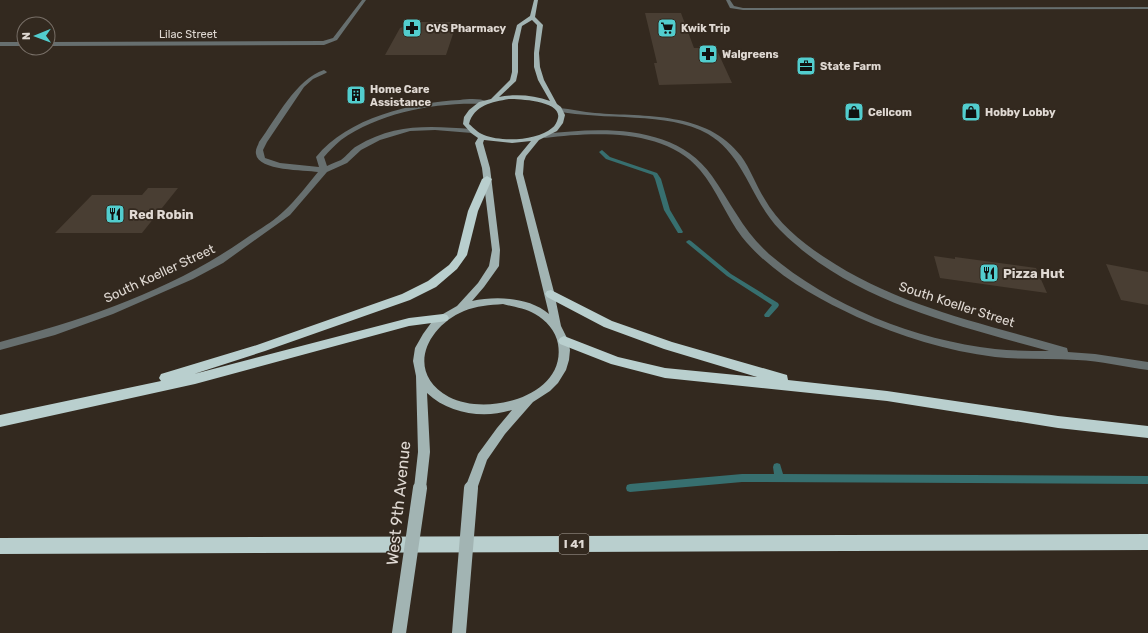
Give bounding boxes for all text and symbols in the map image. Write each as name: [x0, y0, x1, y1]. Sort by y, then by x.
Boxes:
north arrow: [16, 16, 56, 56]
pharmacy icon: CVS Pharmacy: [401, 17, 423, 39]
supermarket icon: Kwik Trip: [656, 17, 678, 39]
place label: CVS Pharmacy: [426, 22, 506, 35]
place label: Kwik Trip: [681, 22, 730, 35]
street label: Lilac Street: [159, 28, 218, 41]
text: N: [20, 32, 33, 40]
pharmacy icon: Walgreens: [697, 43, 719, 65]
place label: Walgreens: [722, 48, 779, 61]
office icon: State Farm: [795, 55, 817, 77]
place label: State Farm: [820, 60, 881, 73]
place label: Home Care Assistance: [370, 83, 431, 109]
building icon: Home Care Assistance: [345, 84, 367, 106]
shop icon: Cellcom: [843, 101, 865, 123]
shop icon: Hobby Lobby: [960, 101, 982, 123]
place label: Cellcom: [868, 106, 912, 119]
place label: Hobby Lobby: [985, 106, 1056, 119]
restaurant icon: Red Robin: [104, 203, 126, 225]
place label: Red Robin: [129, 207, 194, 222]
street label: South Koeller Street: [101, 241, 217, 306]
restaurant icon: Pizza Hut: [978, 262, 1000, 284]
place label: Pizza Hut: [1003, 266, 1064, 281]
street label: South Koeller Street: [897, 279, 1017, 330]
street label: West 9th Avenue: [383, 440, 414, 566]
road number: I 41: [559, 534, 589, 554]

